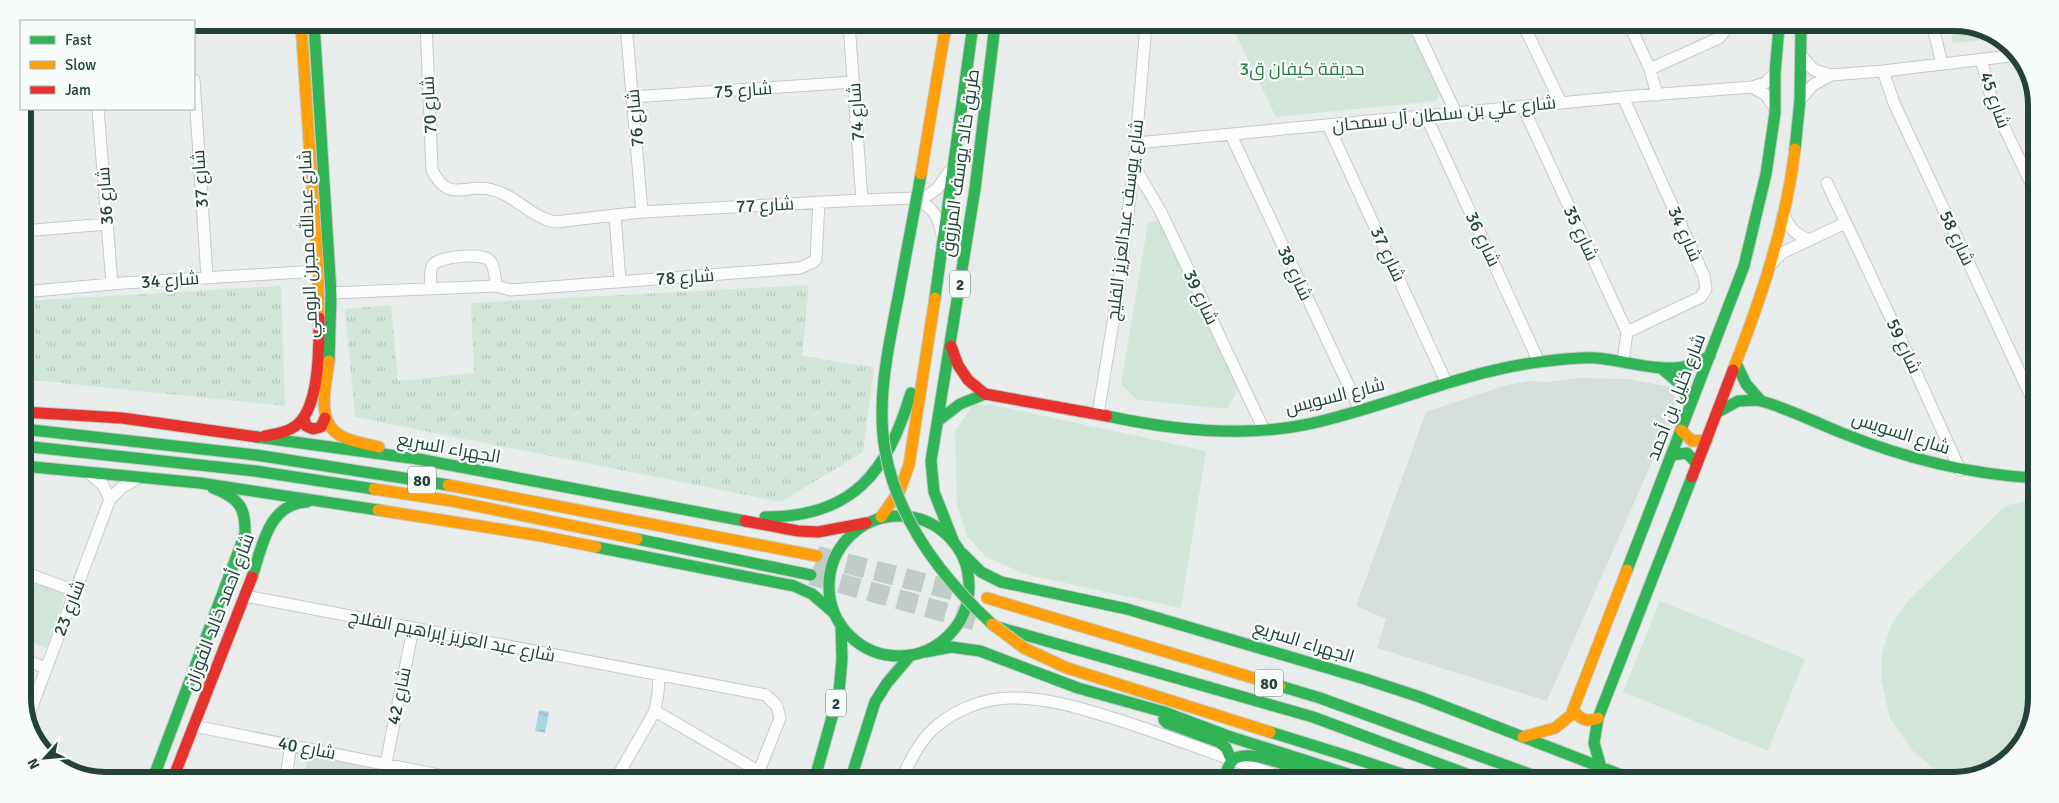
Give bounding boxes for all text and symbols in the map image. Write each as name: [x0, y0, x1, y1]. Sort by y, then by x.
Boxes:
legend: [20, 20, 195, 110]
text: Fast: [65, 31, 92, 49]
text: Slow: [65, 56, 96, 74]
park label: حديقة كيفان ق3: [1240, 58, 1364, 81]
street label: طريق خالد يوسف المرزوق: [936, 68, 985, 258]
street label: شارع 45: [1974, 69, 2015, 131]
street label: شارع 70: [416, 75, 443, 135]
street label: شارع 75: [713, 77, 773, 104]
text: Jam: [65, 81, 91, 99]
street label: شارع 74: [843, 82, 870, 142]
street label: شارع 76: [622, 88, 649, 148]
street label: شارع علي بن سلطان آل سمحان: [1331, 91, 1557, 140]
street label: شارع يوسف عبدالعزيز الفليج: [1102, 118, 1149, 322]
street label: شارع 37: [187, 149, 214, 209]
street label: شارع عبدالله مجرن الرومي: [293, 149, 325, 339]
street label: شارع 36: [92, 166, 119, 226]
street label: شارع 77: [735, 192, 795, 219]
street label: شارع 35: [1558, 202, 1603, 264]
street label: شارع 34: [1662, 203, 1707, 266]
street label: شارع 58: [1934, 207, 1979, 269]
street label: شارع 36: [1460, 208, 1505, 270]
street label: شارع 37: [1365, 223, 1410, 285]
street label: شارع 38: [1272, 242, 1317, 304]
street label: شارع 78: [655, 264, 715, 291]
street label: 39 شارع: [1178, 266, 1223, 328]
street label: شارع 34: [140, 267, 200, 294]
road number: 2: [950, 270, 970, 298]
street label: شارع 59: [1881, 315, 1926, 377]
street label: شارع خليل بن أحمد: [1642, 330, 1711, 464]
street label: شارع السويس: [1283, 373, 1387, 420]
street label: شارع السويس: [1849, 407, 1953, 460]
street label: الجهراء السريع: [395, 428, 502, 469]
road number: 80: [408, 466, 436, 494]
street label: شارع أحمد خالد الفوزان: [179, 530, 260, 694]
street label: شارع 23: [48, 577, 91, 640]
street label: شارع عبد العزيز إبراهيم الفلاج: [347, 605, 557, 668]
street label: الجهراء السريع: [1251, 616, 1357, 669]
street label: شارع 42: [382, 665, 417, 727]
road number: 80: [1255, 670, 1283, 696]
road number: 2: [826, 690, 846, 716]
street label: شارع 40: [276, 732, 338, 765]
north arrow: [20, 733, 70, 783]
text: N: [24, 755, 44, 772]

